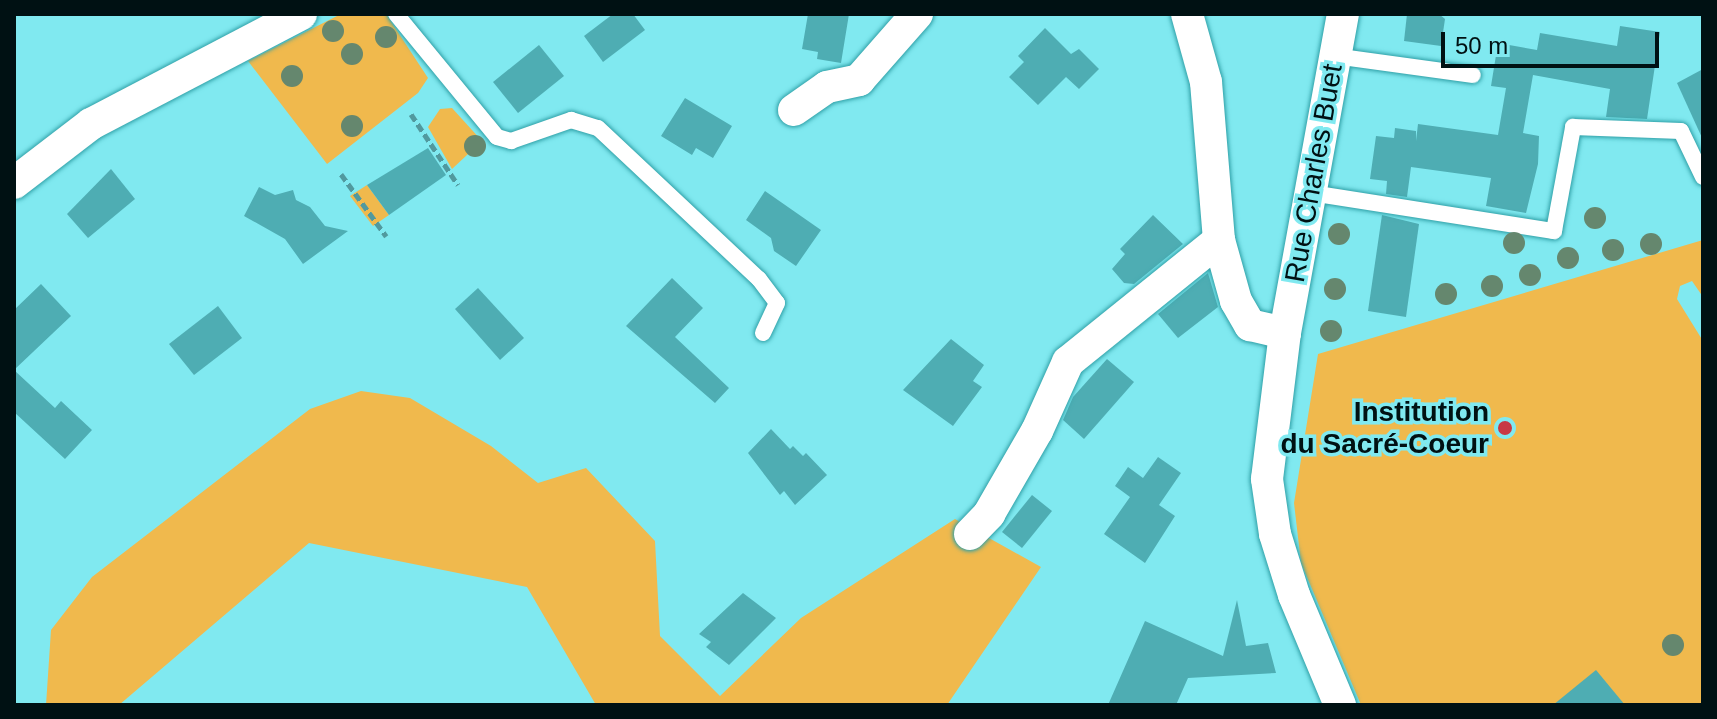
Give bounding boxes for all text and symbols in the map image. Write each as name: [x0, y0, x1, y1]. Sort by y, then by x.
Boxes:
scale bar: [1445, 16, 1663, 66]
text: 50 m: [1455, 32, 1508, 59]
street label: Rue Charles Buet: [1278, 61, 1350, 285]
place label: Institution du Sacré-Coeur: [1281, 395, 1489, 461]
marker: Institution du Sacré-Coeur: [1496, 419, 1514, 437]

